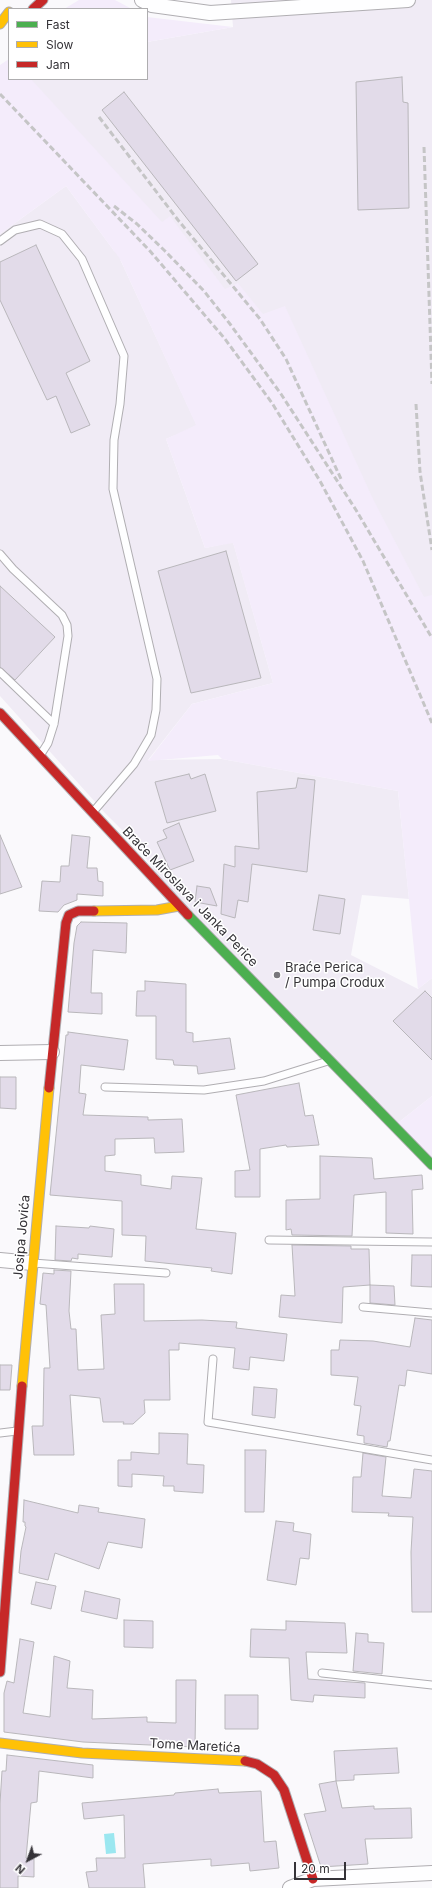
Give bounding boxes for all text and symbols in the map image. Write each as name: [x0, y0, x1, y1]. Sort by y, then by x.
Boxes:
legend: [8, 8, 148, 80]
text: Fast: [46, 17, 70, 32]
text: Slow: [46, 37, 73, 52]
text: Jam: [46, 57, 70, 72]
street label: Braće Miroslava i Janka Perice: [119, 824, 261, 970]
place label: Braće Perica / Pumpa Crodux: [285, 960, 384, 991]
marker: Braće Perica / Pumpa Crodux: [272, 970, 282, 980]
street label: Josipa Jovića: [11, 1194, 33, 1280]
street label: Tome Maretića: [149, 1736, 241, 1756]
north arrow: [8, 1840, 48, 1880]
scale bar: [296, 1854, 348, 1880]
text: N: [12, 1861, 28, 1877]
text: 20 m: [301, 1861, 330, 1876]

